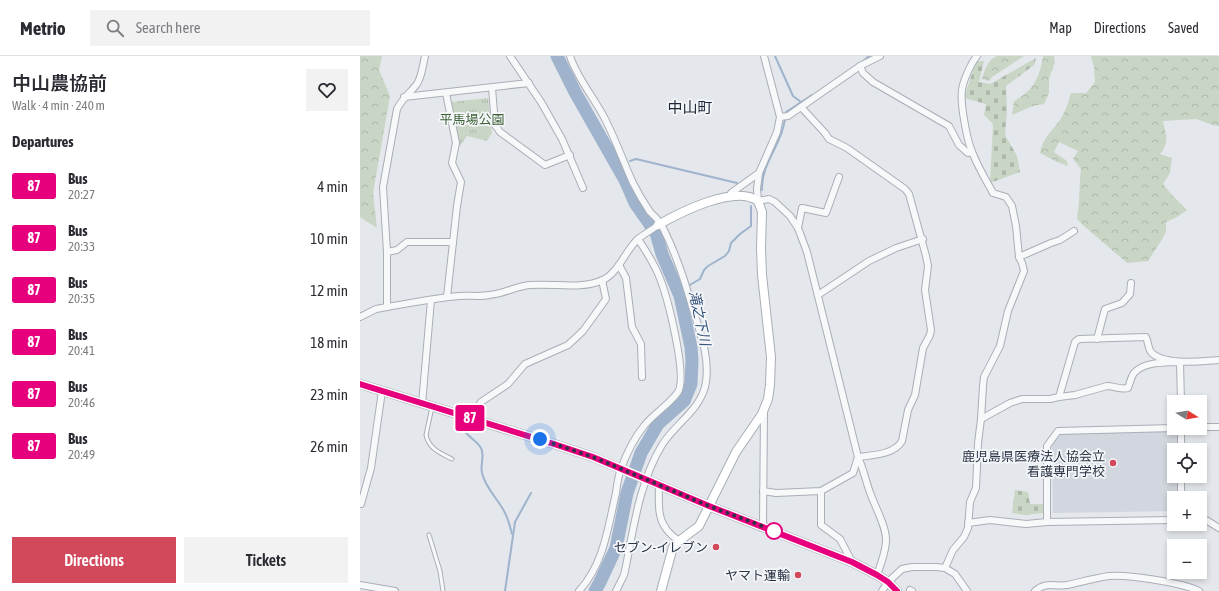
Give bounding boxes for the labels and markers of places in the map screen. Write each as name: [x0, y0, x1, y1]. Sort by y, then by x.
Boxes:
place label: 鹿児島県医療法人協会立 看護専門学校: [962, 449, 1105, 479]
marker: 鹿児島県医療法人協会立 看護専門学校: [1108, 458, 1118, 468]
unlabelled marker: [765, 522, 783, 540]
place label: セブン-イレブン: [614, 540, 708, 555]
marker: セブン-イレブン: [711, 542, 721, 552]
place label: ヤマト運輸: [725, 568, 790, 583]
marker: ヤマト運輸: [793, 570, 803, 580]

